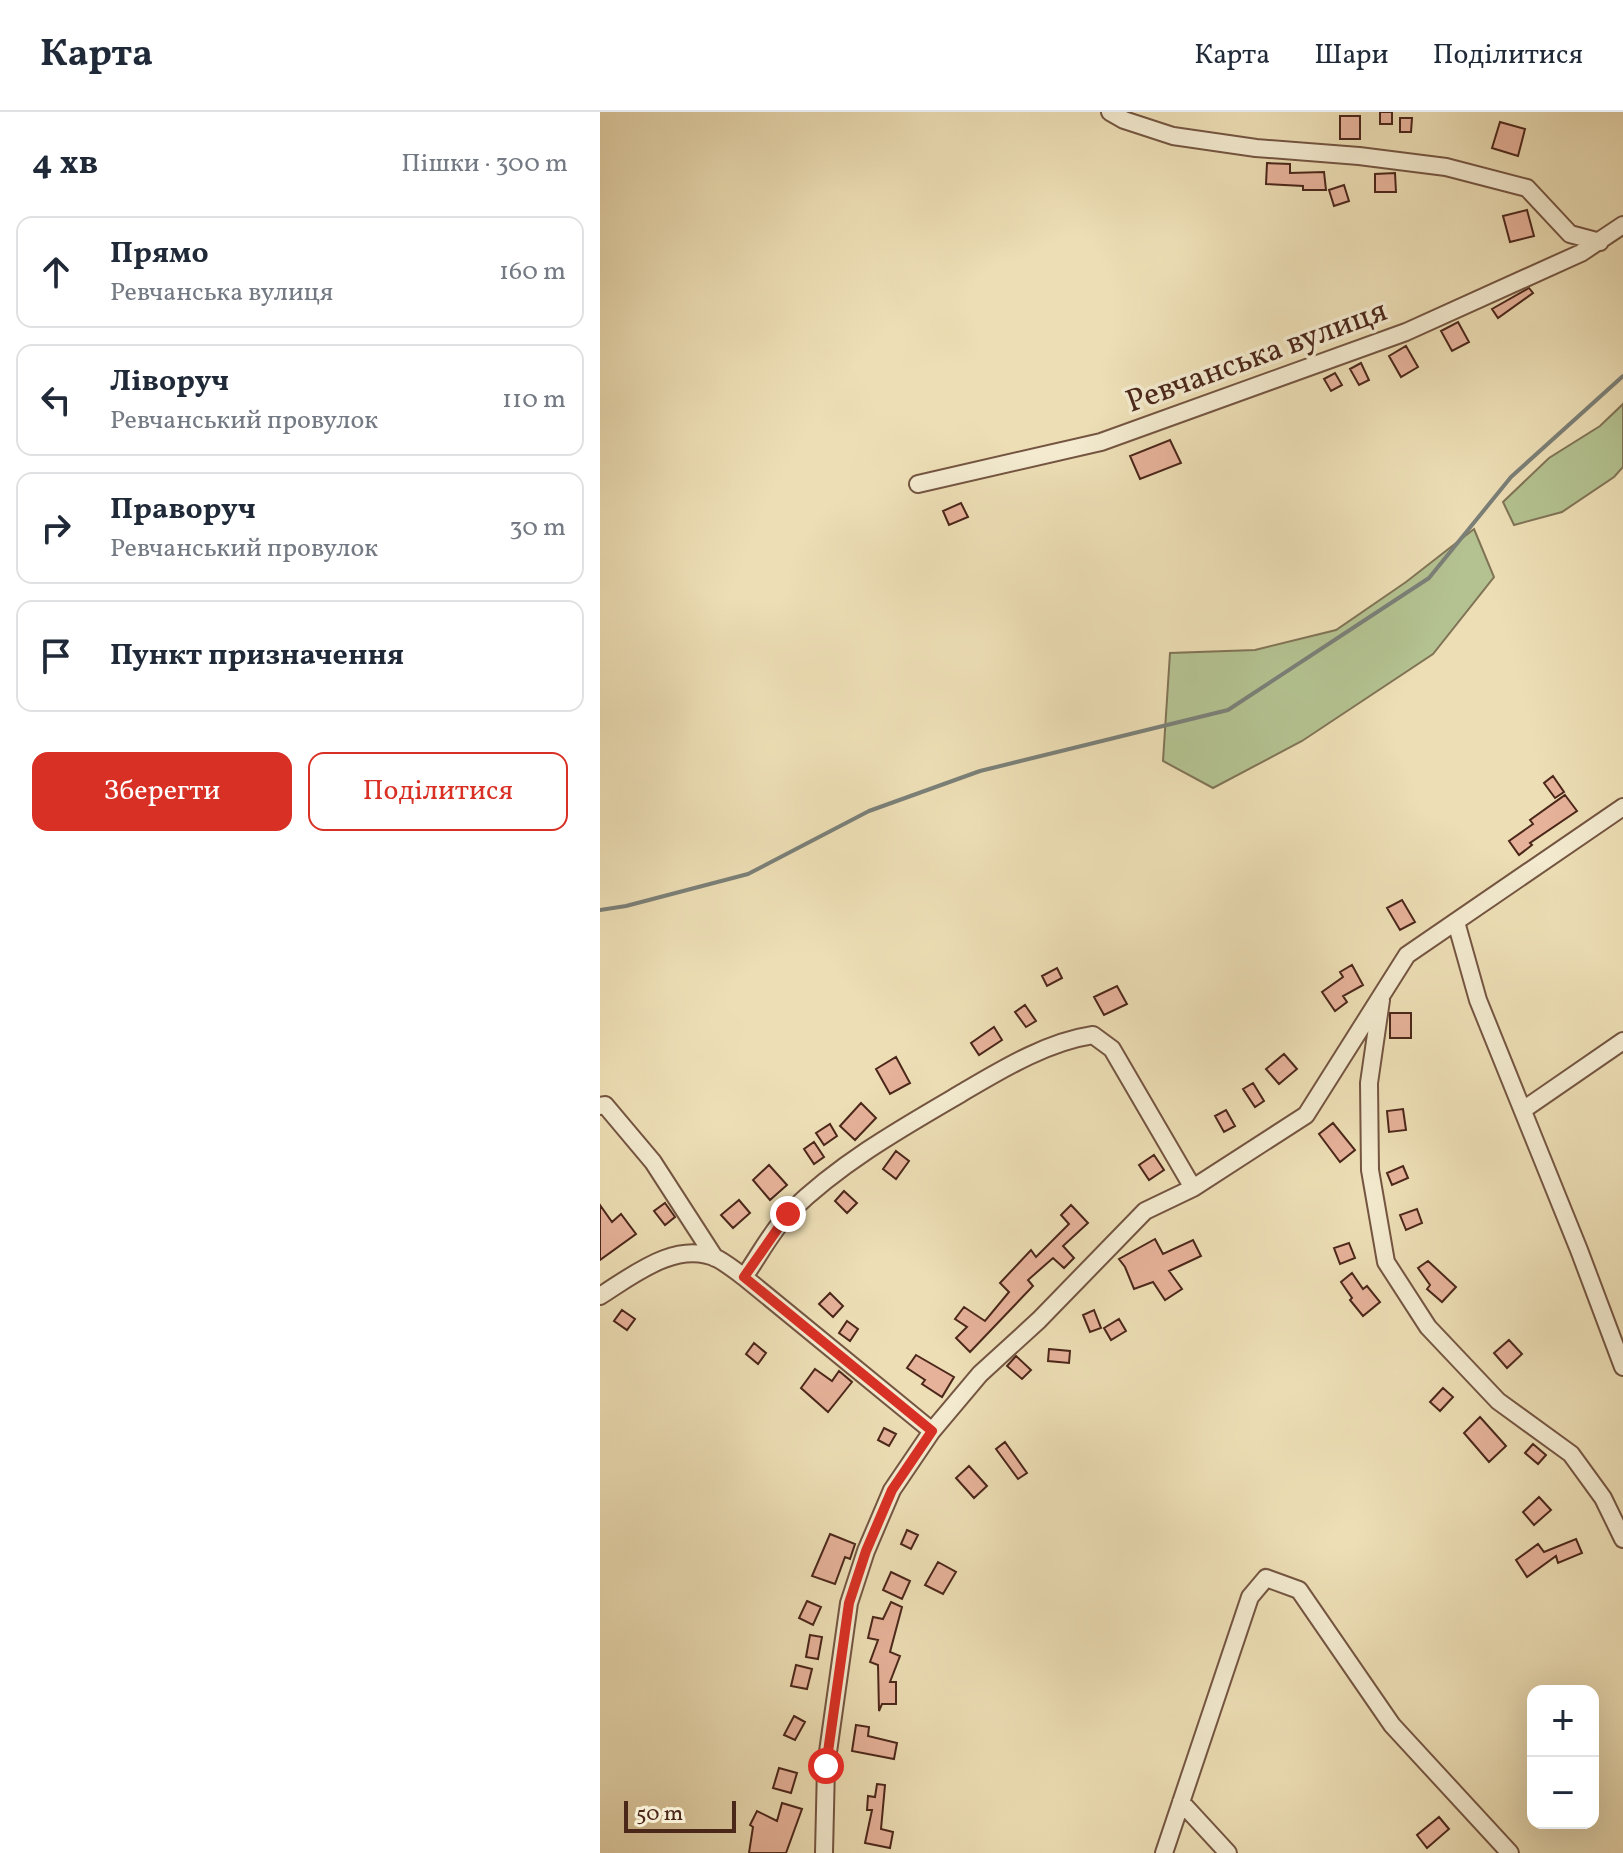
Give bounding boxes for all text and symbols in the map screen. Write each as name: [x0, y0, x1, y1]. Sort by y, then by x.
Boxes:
text: Карта: [40, 29, 153, 82]
text: Карта: [1194, 36, 1270, 75]
text: Шари: [1314, 36, 1389, 75]
text: Поділитися: [1433, 36, 1583, 75]
text: 4 хв: [32, 141, 98, 188]
text: Пішки · 300 m: [401, 146, 568, 182]
text: Прямо: [110, 233, 209, 275]
icon: ahead: [34, 250, 78, 294]
text: 160 m: [499, 254, 566, 290]
text: Ревчанська вулиця: [110, 275, 333, 311]
street label: Ревчанська вулиця: [1120, 290, 1394, 426]
text: Ліворуч: [110, 361, 229, 403]
icon: left: [34, 378, 78, 422]
text: 110 m: [502, 382, 566, 418]
text: Ревчанський провулок: [110, 403, 378, 439]
text: Праворуч: [110, 489, 256, 531]
icon: right: [34, 506, 78, 550]
text: 30 m: [509, 510, 566, 546]
text: Ревчанський провулок: [110, 531, 378, 567]
icon: arrive: [34, 634, 78, 678]
text: Пункт призначення: [110, 635, 404, 677]
button: Зберегти: [32, 752, 292, 831]
button: Поділитися: [308, 752, 568, 831]
route end: [770, 1196, 806, 1232]
map controls: [1527, 1685, 1599, 1829]
button: +: [1527, 1685, 1599, 1757]
route start: [808, 1748, 844, 1784]
button: −: [1527, 1757, 1599, 1829]
scale bar: [624, 1797, 736, 1833]
text: 50 m: [636, 1799, 683, 1830]

